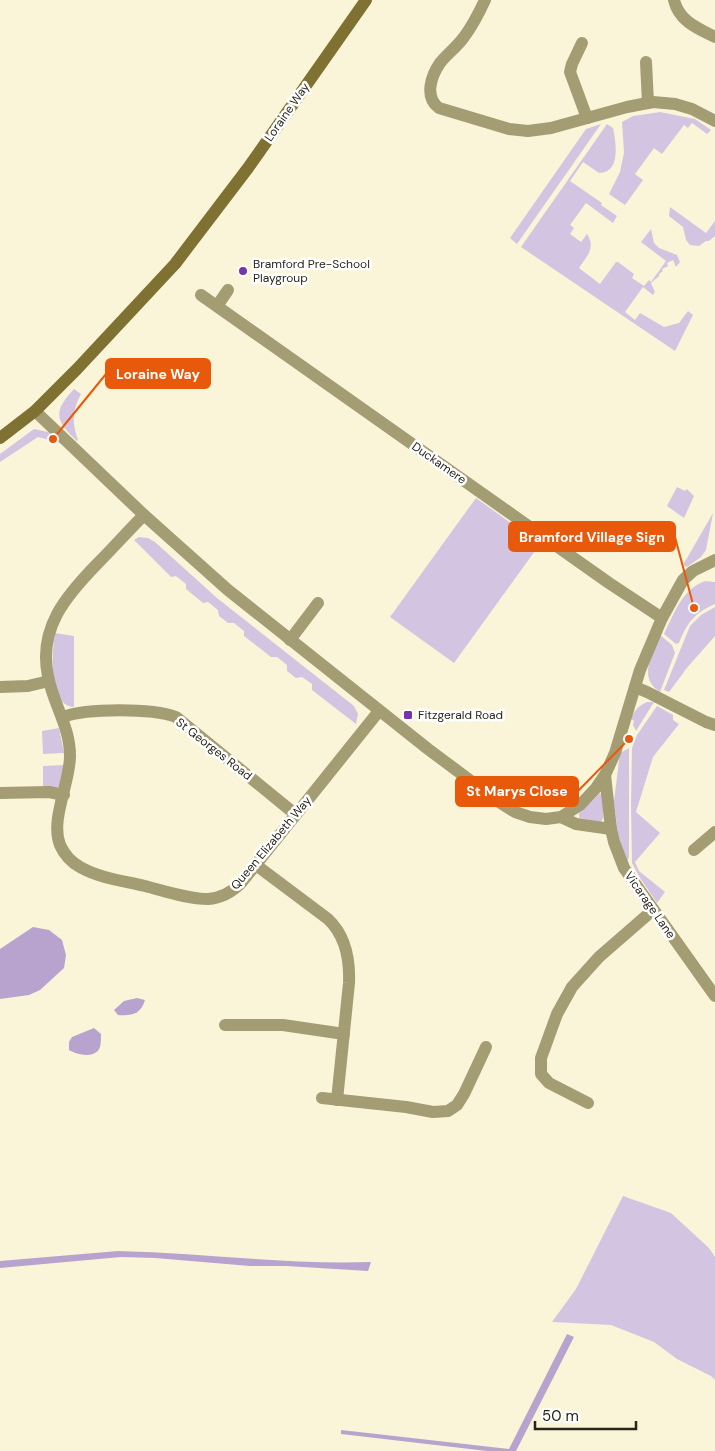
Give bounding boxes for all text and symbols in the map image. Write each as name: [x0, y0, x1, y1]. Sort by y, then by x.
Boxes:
street label: Loraine Way: [261, 79, 313, 144]
place label: Bramford Pre-School Playgroup: [253, 256, 370, 286]
marker: Bramford Pre-School Playgroup: [237, 265, 249, 277]
callout: Loraine Way: [106, 359, 210, 388]
text: Loraine Way: [116, 365, 201, 383]
street label: Duckamere: [409, 438, 470, 488]
callout: Bramford Village Sign: [509, 522, 675, 551]
text: Bramford Village Sign: [519, 528, 665, 546]
place label: Fitzgerald Road: [418, 707, 503, 723]
marker: Fitzgerald Road: [402, 709, 414, 721]
street label: St Georges Road: [173, 714, 255, 784]
callout: St Marys Close: [456, 777, 578, 806]
text: St Marys Close: [466, 782, 568, 800]
street label: Queen Elizabeth Way: [227, 793, 315, 893]
street label: Vicarage Lane: [621, 868, 679, 942]
scale bar: [535, 1398, 636, 1430]
text: 50 m: [542, 1406, 579, 1426]

